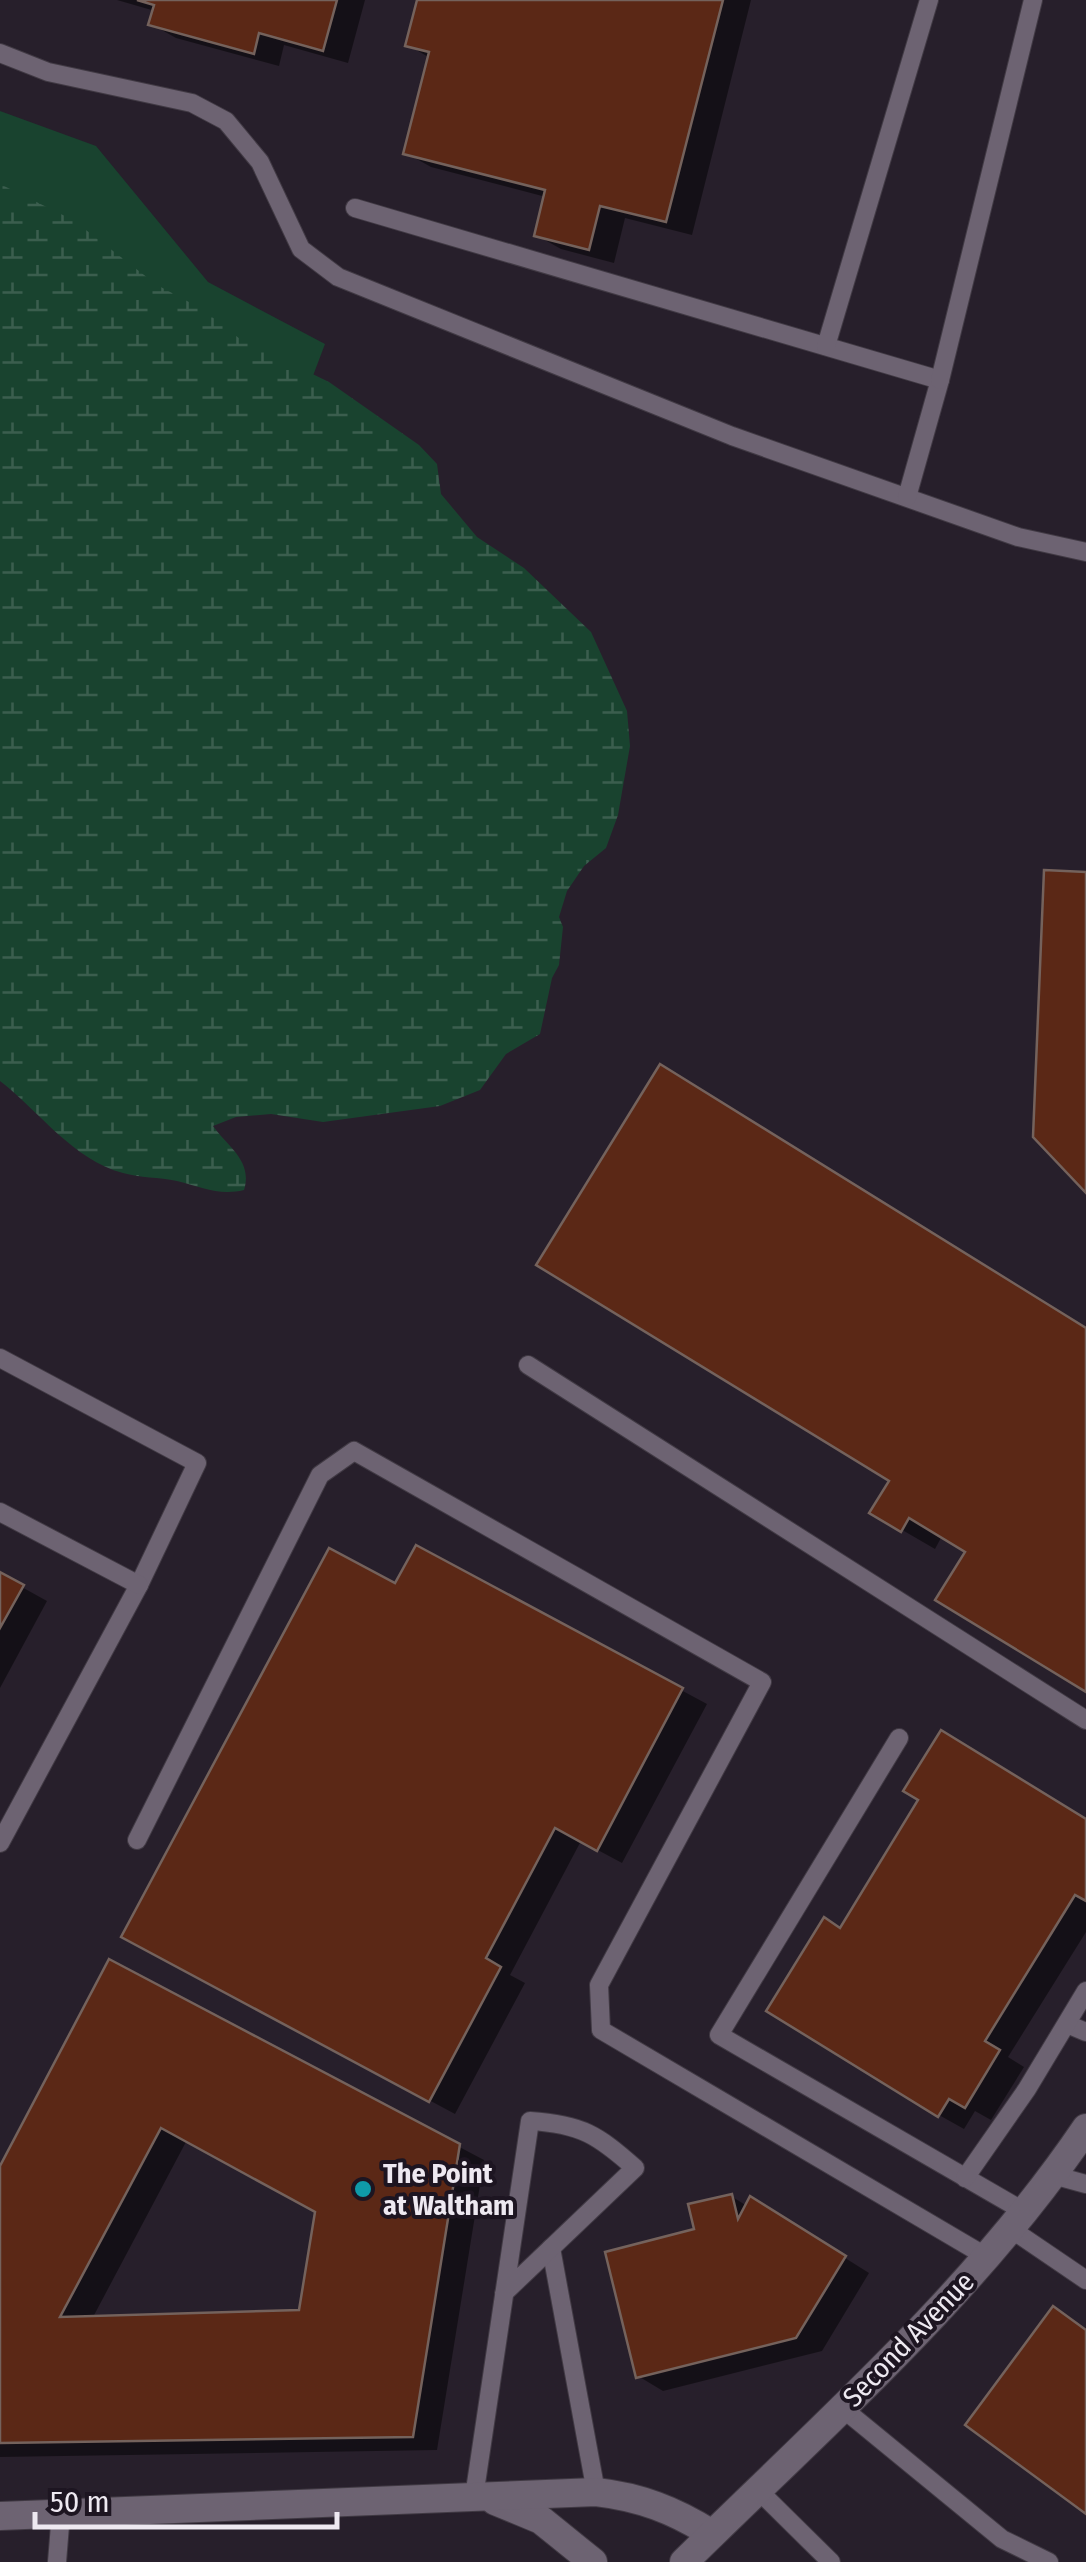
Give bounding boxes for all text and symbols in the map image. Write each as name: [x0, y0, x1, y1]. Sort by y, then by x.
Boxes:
place label: The Point at Waltham: [383, 2157, 514, 2222]
marker: The Point at Waltham: [352, 2178, 374, 2200]
street label: Second Avenue: [836, 2265, 981, 2414]
scale bar: [35, 2467, 338, 2529]
text: 50 m: [50, 2484, 110, 2520]

